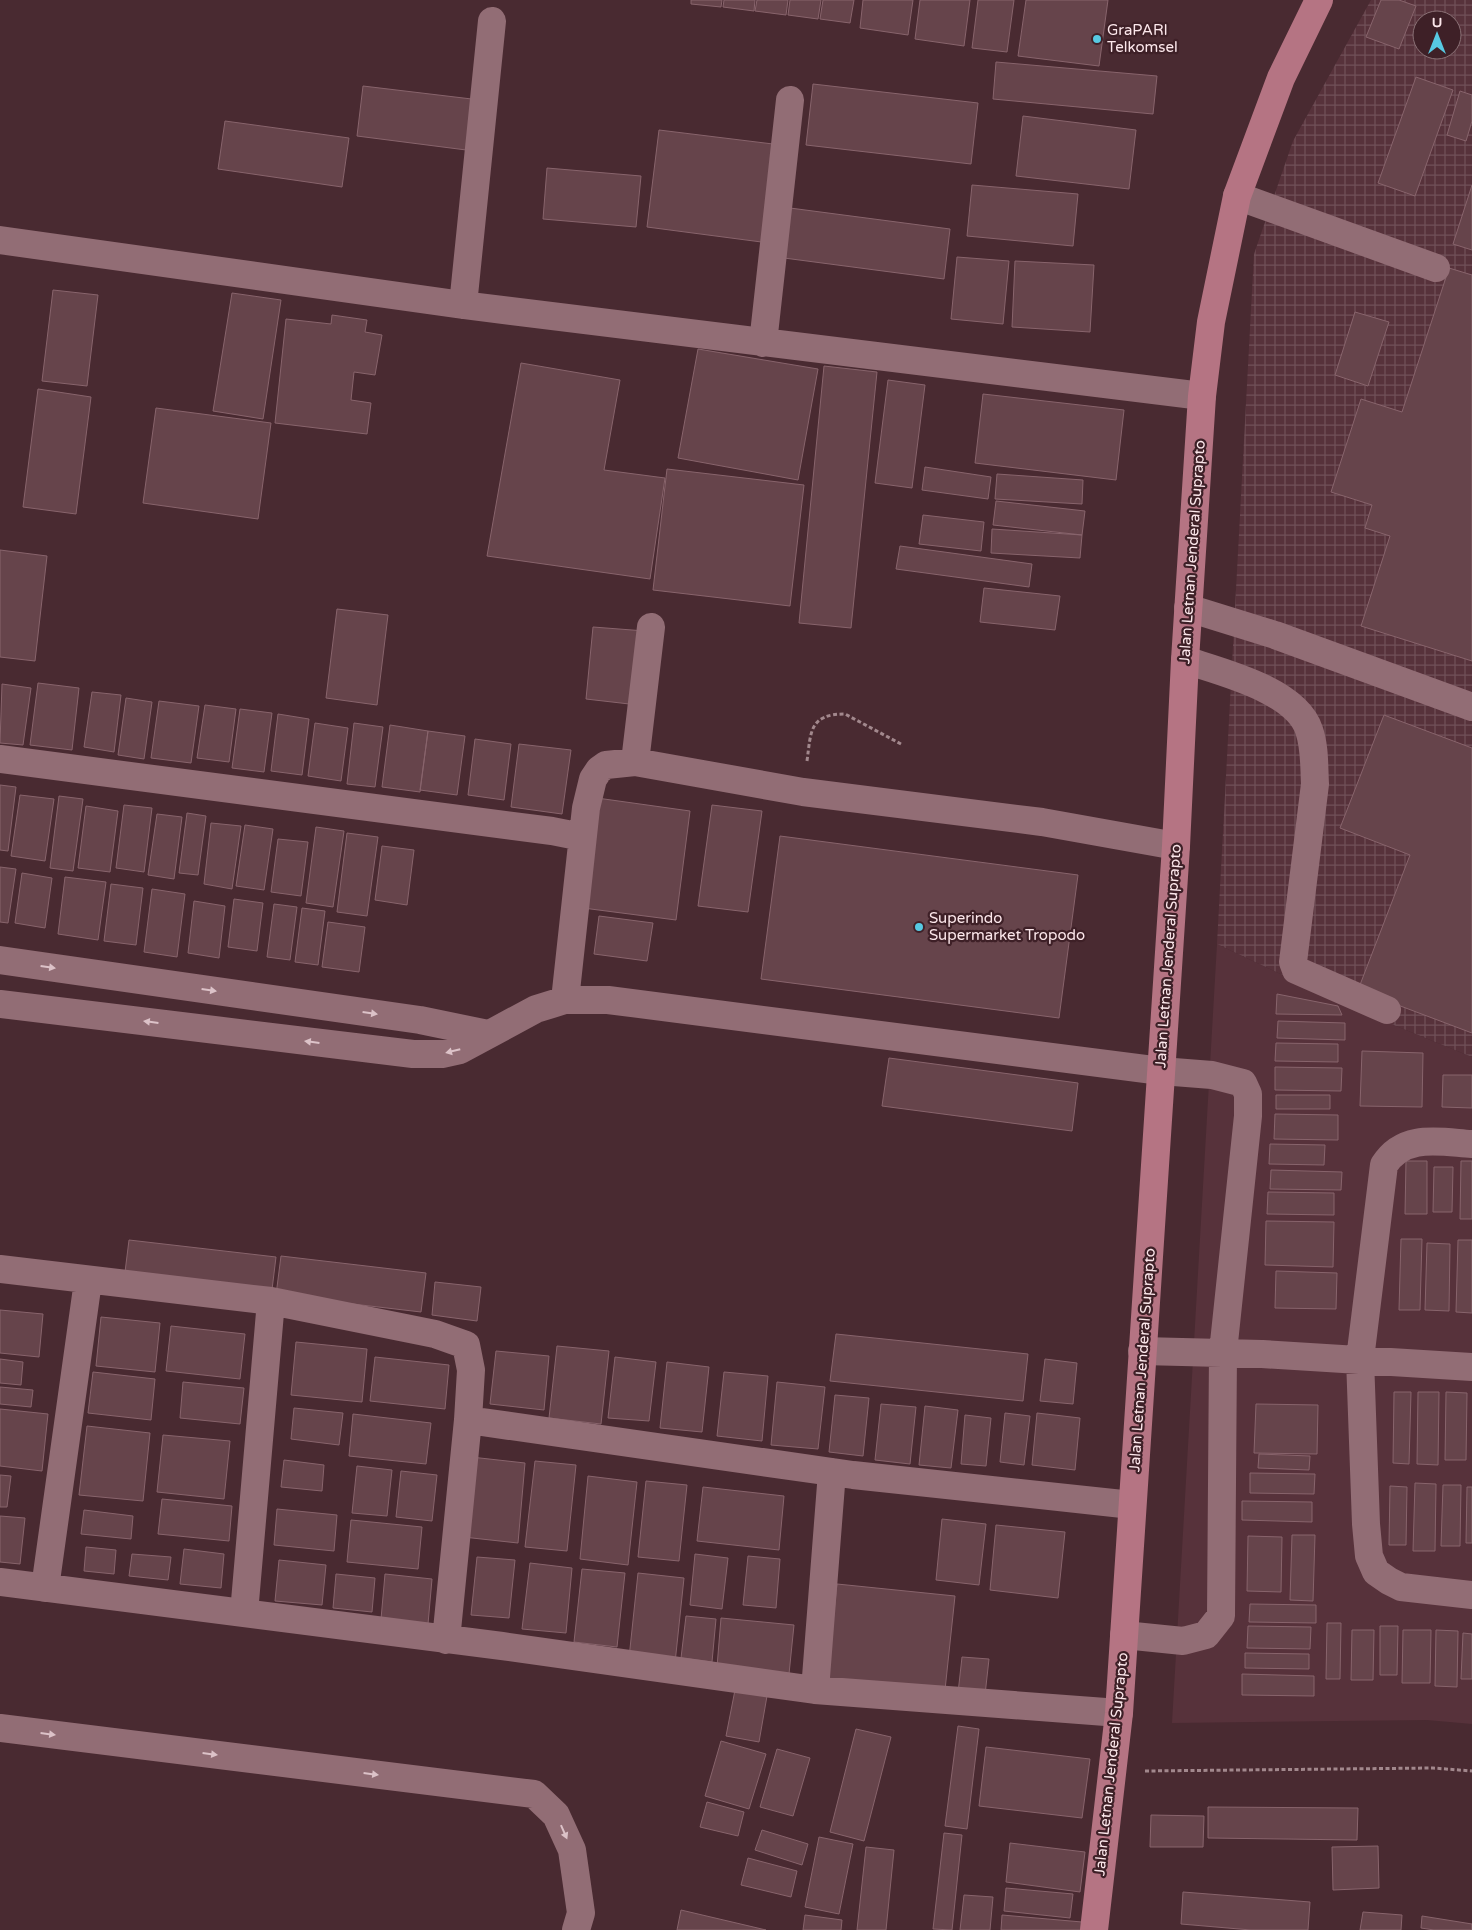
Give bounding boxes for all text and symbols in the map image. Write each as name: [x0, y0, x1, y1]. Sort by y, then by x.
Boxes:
north arrow: [1412, 10, 1462, 60]
text: U: [1432, 14, 1442, 31]
place label: GraPARI Telkomsel: [1107, 21, 1178, 56]
marker: GraPARI Telkomsel: [1091, 33, 1103, 45]
street label: Jalan Letnan Jenderal Suprapto: [1175, 439, 1209, 665]
street label: Jalan Letnan Jenderal Suprapto: [1151, 843, 1185, 1069]
place label: Superindo Supermarket Tropodo: [929, 909, 1085, 944]
marker: Superindo Supermarket Tropodo: [913, 921, 925, 933]
one-way arrow: [41, 963, 57, 971]
one-way arrow: [201, 986, 217, 994]
one-way arrow: [362, 1009, 378, 1017]
one-way arrow: [143, 1018, 159, 1026]
one-way arrow: [304, 1038, 320, 1046]
one-way arrow: [445, 1047, 460, 1055]
street label: Jalan Letnan Jenderal Suprapto: [1125, 1247, 1159, 1473]
street label: Jalan Letnan Jenderal Suprapto: [1090, 1651, 1132, 1877]
one-way arrow: [41, 1730, 57, 1738]
one-way arrow: [202, 1750, 218, 1758]
one-way arrow: [363, 1770, 379, 1778]
one-way arrow: [560, 1825, 568, 1839]

